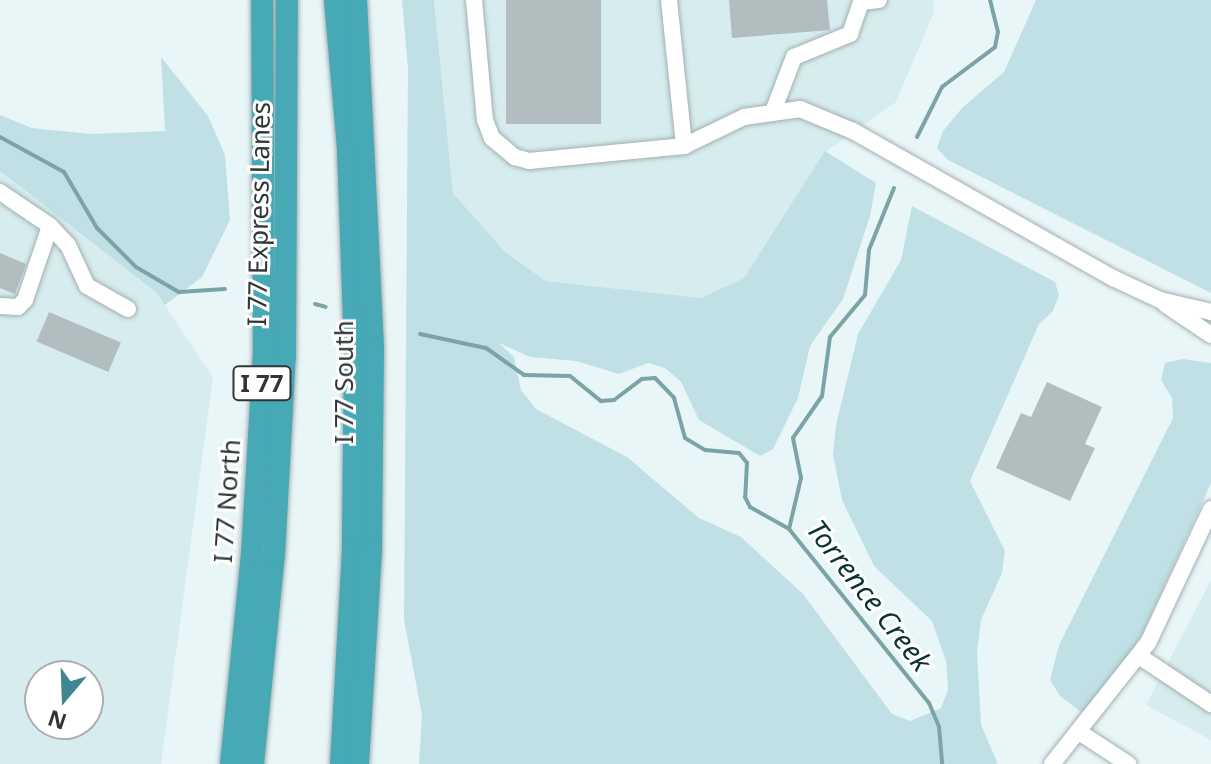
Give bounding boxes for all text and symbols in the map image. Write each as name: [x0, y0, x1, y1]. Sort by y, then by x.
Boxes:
street label: I 77 Express Lanes: [241, 102, 277, 326]
street label: I 77 South: [328, 320, 360, 444]
road number: I 77: [232, 363, 292, 403]
street label: I 77 North: [207, 438, 247, 564]
water label: Torrence Creek: [801, 513, 939, 677]
north arrow: [24, 660, 104, 740]
text: N: [44, 704, 70, 738]

